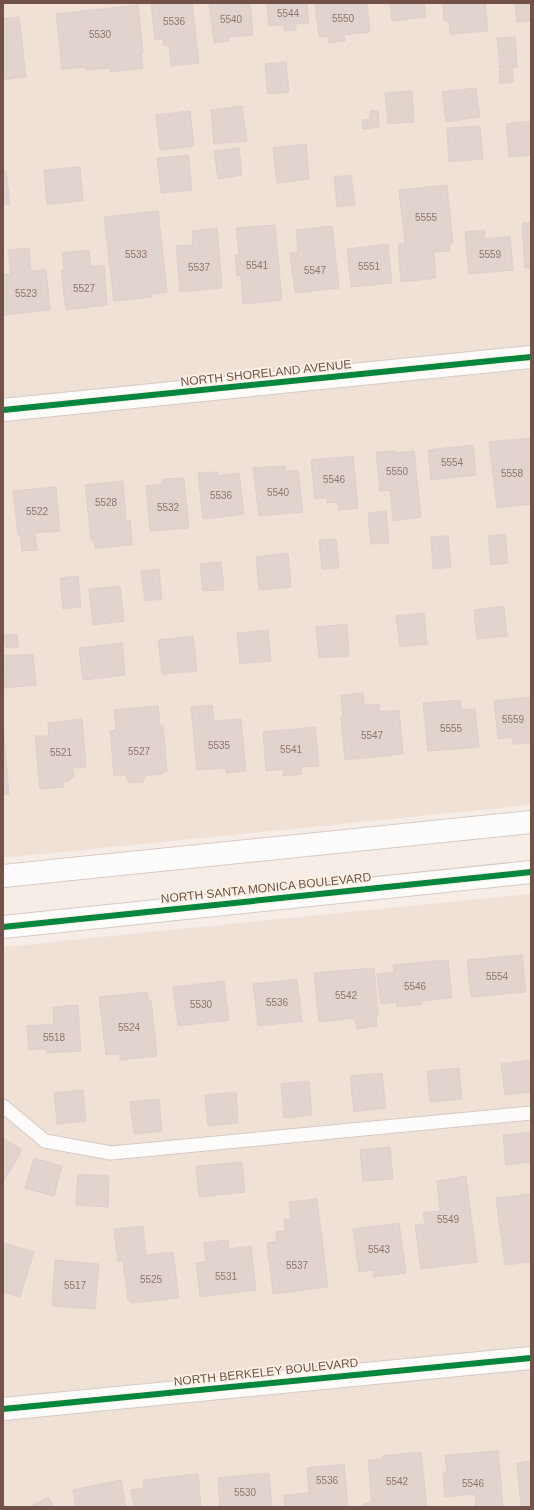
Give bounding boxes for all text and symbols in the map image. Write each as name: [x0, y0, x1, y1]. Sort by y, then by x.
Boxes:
house number: 5544: [277, 8, 300, 19]
house number: 5550: [332, 13, 355, 24]
house number: 5540: [220, 14, 243, 25]
house number: 5536: [163, 16, 186, 27]
house number: 5530: [89, 29, 112, 40]
house number: 5555: [415, 212, 438, 223]
house number: 5533: [125, 249, 148, 260]
house number: 5559: [479, 249, 502, 260]
house number: 5541: [246, 260, 269, 271]
house number: 5551: [358, 261, 381, 272]
house number: 5537: [188, 262, 211, 273]
house number: 5547: [304, 265, 327, 276]
house number: 5527: [73, 283, 96, 294]
house number: 5523: [15, 288, 38, 299]
street label: NORTH SHORELAND AVENUE: [180, 357, 352, 389]
house number: 5554: [441, 457, 464, 468]
house number: 5550: [386, 466, 409, 477]
house number: 5558: [501, 468, 524, 479]
house number: 5546: [323, 474, 346, 485]
house number: 5540: [267, 487, 290, 498]
house number: 5536: [210, 490, 233, 501]
house number: 5528: [95, 497, 118, 508]
house number: 5532: [157, 502, 180, 513]
house number: 5522: [26, 506, 49, 517]
house number: 5559: [502, 714, 525, 725]
house number: 5555: [440, 723, 463, 734]
house number: 5547: [361, 730, 384, 741]
house number: 5535: [208, 740, 231, 751]
house number: 5541: [280, 744, 303, 755]
house number: 5527: [128, 746, 151, 757]
house number: 5521: [50, 747, 73, 758]
street label: NORTH SANTA MONICA BOULEVARD: [160, 870, 372, 906]
house number: 5554: [486, 971, 509, 982]
house number: 5546: [404, 981, 427, 992]
house number: 5542: [335, 990, 358, 1001]
house number: 5536: [266, 997, 289, 1008]
house number: 5530: [190, 999, 213, 1010]
house number: 5524: [118, 1022, 141, 1033]
house number: 5518: [43, 1032, 66, 1043]
house number: 5549: [437, 1214, 460, 1225]
house number: 5543: [368, 1244, 391, 1255]
house number: 5537: [286, 1260, 309, 1271]
house number: 5531: [215, 1271, 238, 1282]
house number: 5525: [140, 1274, 163, 1285]
house number: 5517: [64, 1280, 87, 1291]
street label: NORTH BERKELEY BOULEVARD: [173, 1355, 359, 1389]
house number: 5536: [316, 1475, 339, 1486]
house number: 5542: [386, 1476, 409, 1487]
house number: 5546: [462, 1478, 485, 1489]
house number: 5530: [234, 1487, 257, 1498]

